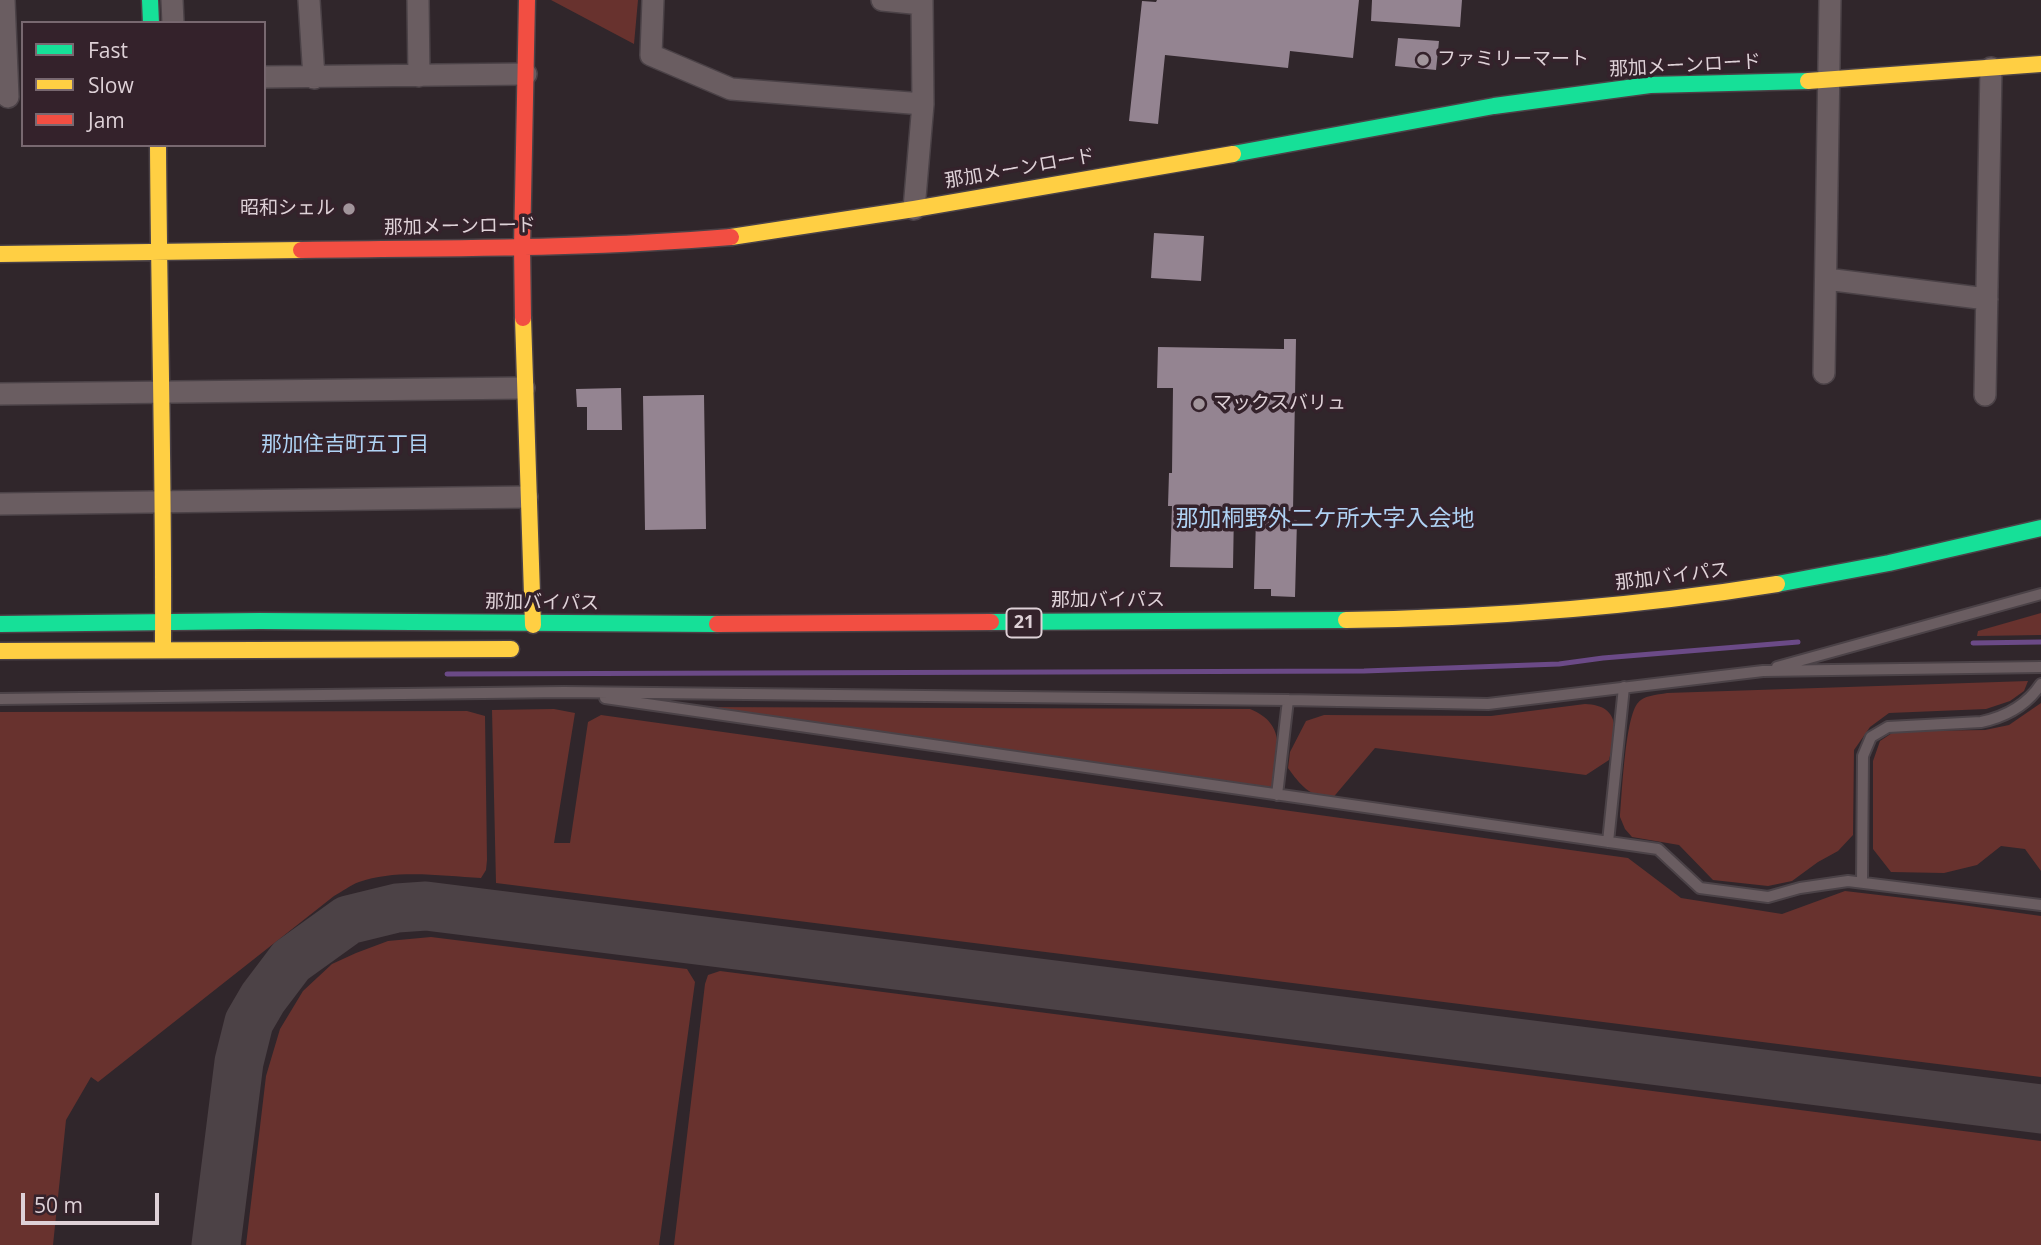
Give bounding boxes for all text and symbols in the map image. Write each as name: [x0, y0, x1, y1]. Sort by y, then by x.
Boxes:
legend: [21, 21, 266, 147]
text: Fast: [88, 36, 128, 64]
place label: ファミリーマート: [1437, 49, 1589, 71]
street label: 那加メーンロード: [1609, 51, 1761, 81]
marker: ファミリーマート: [1415, 52, 1431, 68]
text: Slow: [88, 71, 134, 99]
text: Jam: [88, 106, 125, 134]
street label: 那加メーンロード: [943, 145, 1097, 193]
place label: 昭和シェル: [240, 198, 335, 220]
marker: 昭和シェル: [341, 201, 357, 217]
street label: 那加メーンロード: [384, 214, 536, 240]
place label: マックスバリュ: [1213, 393, 1346, 415]
marker: マックスバリュ: [1191, 396, 1207, 412]
district label: 那加住吉町五丁目: [261, 432, 429, 458]
district label: 那加桐野外二ケ所大字入会地: [1176, 505, 1474, 533]
street label: 那加バイパス: [1614, 559, 1730, 595]
street label: 那加バイパス: [1051, 590, 1165, 612]
street label: 那加バイパス: [485, 591, 599, 615]
road number: 21: [1006, 608, 1042, 638]
scale bar: [24, 1178, 163, 1222]
text: 50 m: [34, 1191, 83, 1219]

